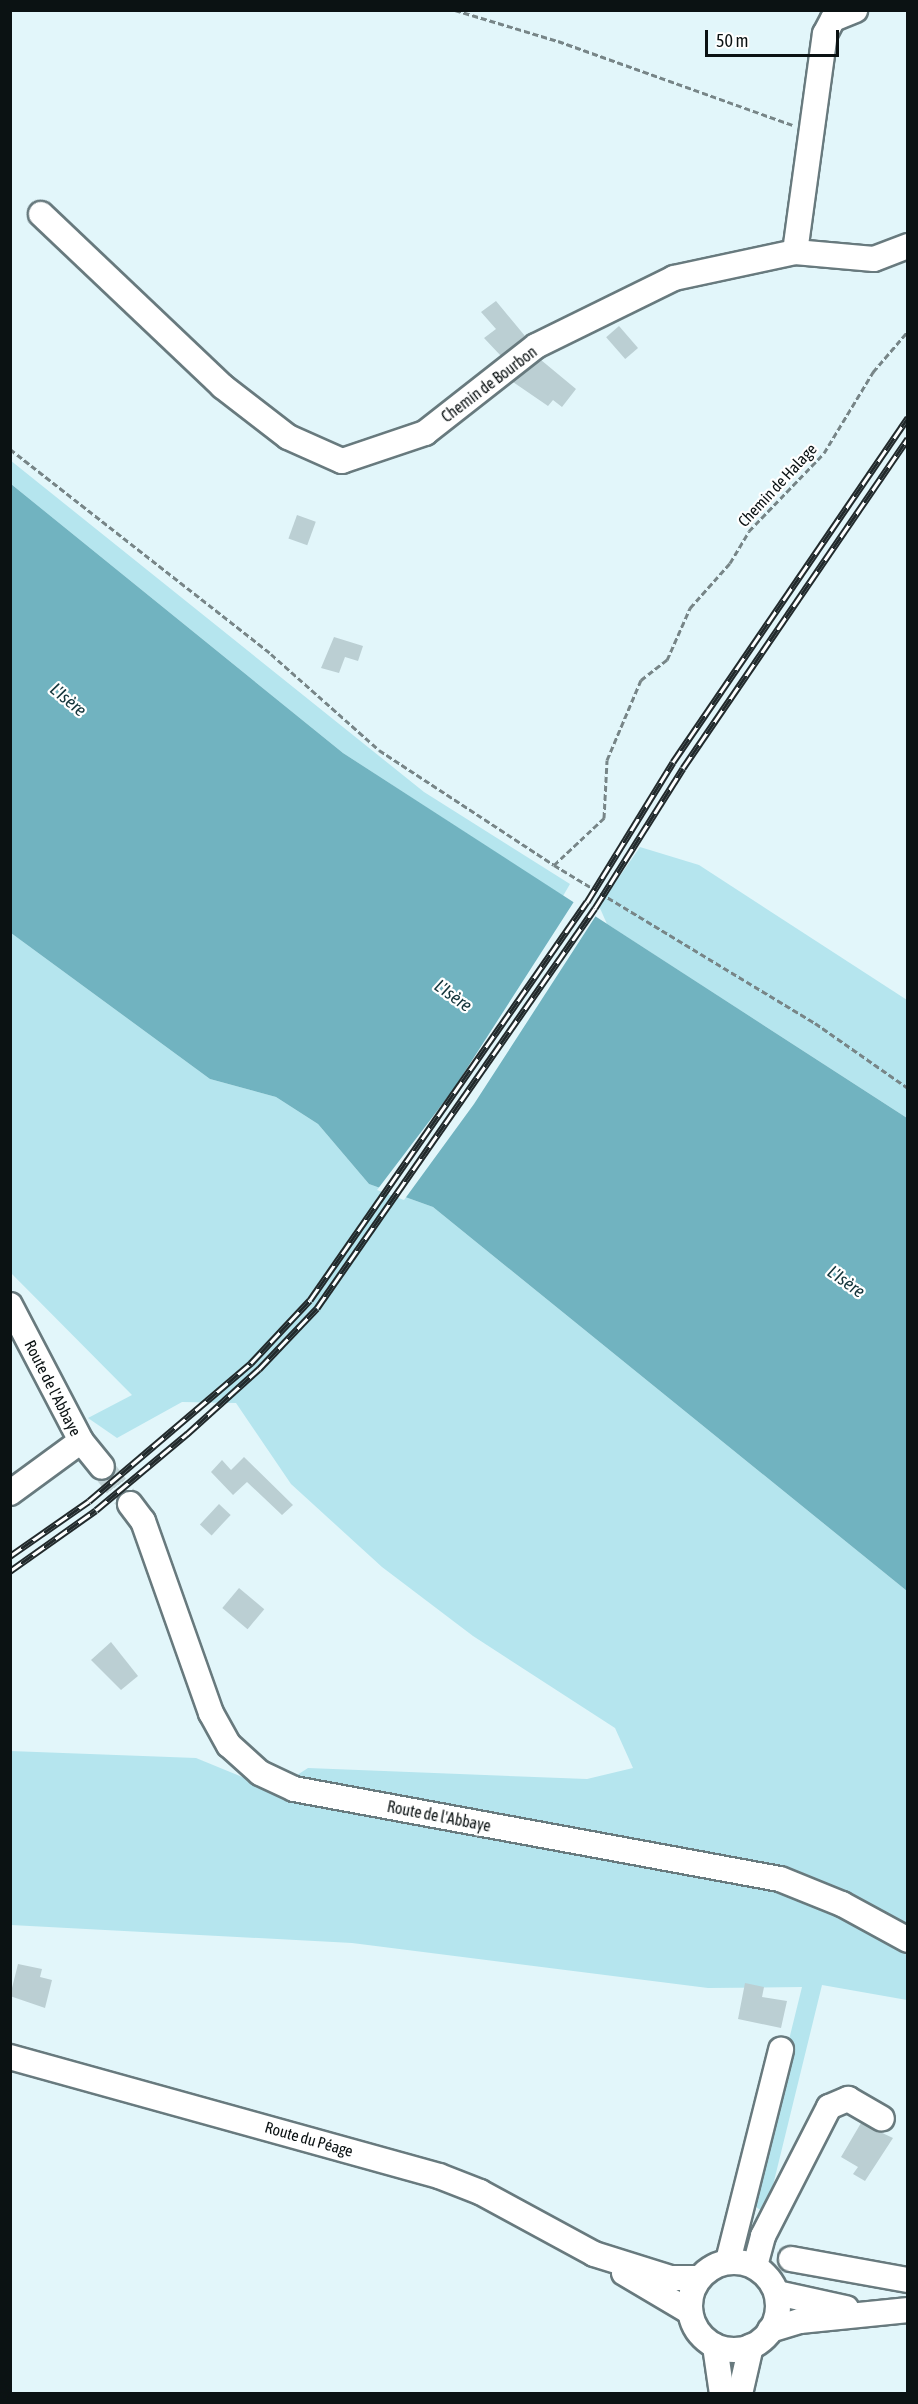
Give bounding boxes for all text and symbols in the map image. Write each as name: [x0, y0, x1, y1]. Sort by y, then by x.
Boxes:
scale bar: [708, 18, 842, 56]
text: 50 m: [716, 30, 748, 51]
street label: Chemin de Bourbon: [437, 342, 541, 426]
street label: Chemin de Halage: [734, 439, 820, 531]
water label: L'Isère: [45, 679, 91, 721]
water label: L'Isère: [430, 975, 476, 1017]
water label: L'Isère: [823, 1261, 869, 1303]
street label: Route de l'Abbaye: [21, 1337, 85, 1439]
street label: Route de l'Abbaye: [386, 1797, 492, 1835]
street label: Route du Péage: [263, 2117, 355, 2161]

